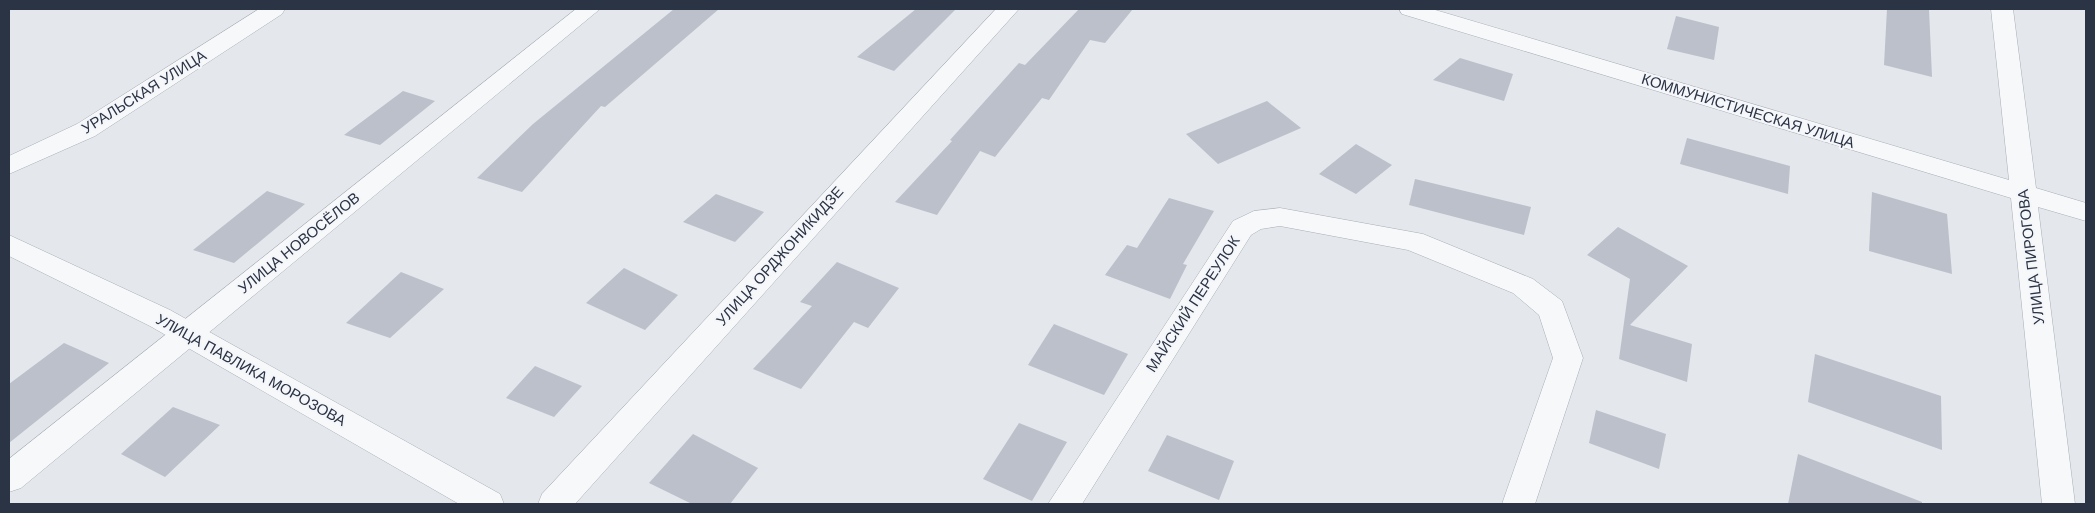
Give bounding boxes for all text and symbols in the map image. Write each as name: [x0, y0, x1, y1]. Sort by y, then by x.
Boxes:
street label: УРАЛЬСКАЯ УЛИЦА: [78, 46, 210, 138]
street label: КОММУНИСТИЧЕСКАЯ УЛИЦА: [1639, 69, 1857, 153]
street label: УЛИЦА ОРДЖОНИКИДЗЕ: [712, 182, 848, 330]
street label: УЛИЦА НОВОСЁЛОВ: [234, 188, 364, 298]
street label: УЛИЦА ПИРОГОВА: [2013, 188, 2049, 326]
street label: МАЙСКИЙ ПЕРЕУЛОК: [1141, 232, 1245, 376]
street label: УЛИЦА ПАВЛИКА МОРОЗОВА: [152, 309, 350, 431]

